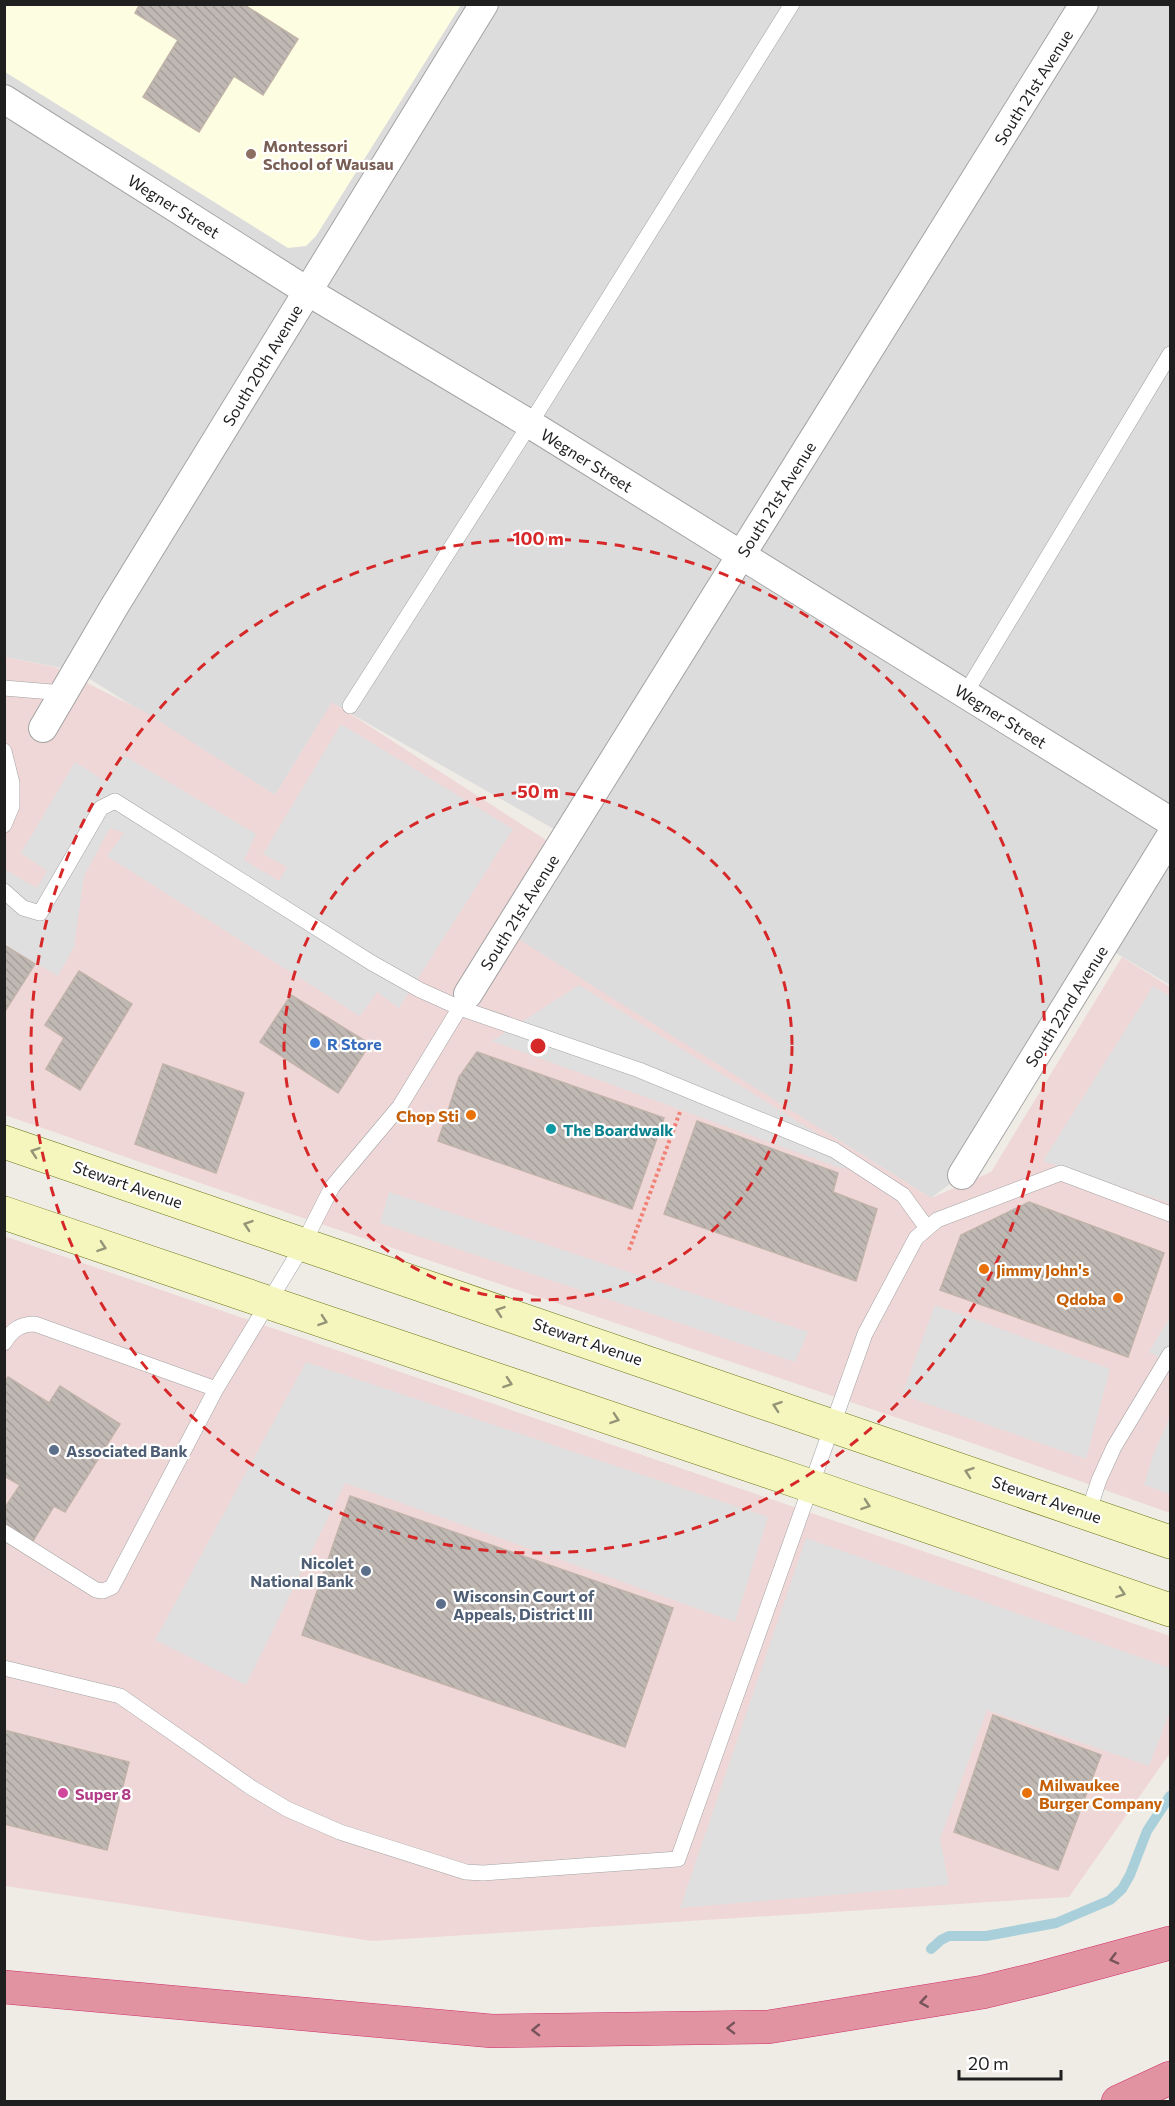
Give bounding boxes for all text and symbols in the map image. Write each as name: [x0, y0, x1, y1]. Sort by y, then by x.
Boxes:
street label: South 21st Avenue: [990, 26, 1076, 148]
place label: Montessori School of Wausau: [263, 136, 394, 173]
marker: Montessori School of Wausau: [244, 147, 258, 161]
street label: Wegner Street: [125, 170, 224, 242]
street label: South 20th Avenue: [218, 301, 306, 429]
street label: Wegner Street: [538, 424, 637, 496]
street label: South 21st Avenue: [733, 438, 819, 560]
text: 100 m: [512, 527, 564, 549]
street label: Wegner Street: [952, 680, 1051, 752]
text: 50 m: [517, 780, 559, 802]
street label: South 21st Avenue: [476, 851, 562, 973]
street label: South 22nd Avenue: [1021, 942, 1111, 1070]
place label: R Store: [327, 1034, 382, 1053]
marker: R Store: [308, 1036, 322, 1050]
centre of rings: [528, 1036, 548, 1056]
place label: Chop Sti: [396, 1106, 459, 1125]
marker: Chop Sti: [464, 1108, 478, 1122]
place label: The Boardwalk: [563, 1120, 674, 1139]
marker: The Boardwalk: [544, 1122, 558, 1136]
one-way arrow: [30, 1147, 41, 1160]
street label: Stewart Avenue: [71, 1156, 185, 1212]
one-way arrow: [243, 1220, 254, 1233]
one-way arrow: [96, 1239, 107, 1252]
place label: Jimmy John's: [996, 1260, 1089, 1279]
marker: Jimmy John's: [977, 1262, 991, 1276]
place label: Qdoba: [1056, 1289, 1106, 1308]
marker: Qdoba: [1111, 1291, 1125, 1305]
one-way arrow: [495, 1306, 506, 1319]
one-way arrow: [317, 1313, 328, 1326]
street label: Stewart Avenue: [531, 1313, 645, 1369]
one-way arrow: [502, 1376, 512, 1389]
one-way arrow: [772, 1400, 783, 1413]
one-way arrow: [609, 1412, 620, 1425]
place label: Associated Bank: [66, 1441, 188, 1460]
marker: Associated Bank: [47, 1443, 61, 1457]
one-way arrow: [964, 1466, 975, 1479]
street label: Stewart Avenue: [990, 1471, 1104, 1527]
one-way arrow: [860, 1497, 871, 1510]
place label: Nicolet National Bank: [250, 1553, 355, 1590]
marker: Nicolet National Bank: [359, 1564, 373, 1578]
place label: Wisconsin Court of Appeals, District III: [453, 1586, 595, 1623]
one-way arrow: [1115, 1586, 1126, 1599]
marker: Wisconsin Court of Appeals, District III: [434, 1597, 448, 1611]
place label: Milwaukee Burger Company: [1039, 1775, 1162, 1812]
place label: Super 8: [75, 1784, 131, 1803]
marker: Super 8: [56, 1786, 70, 1800]
marker: Milwaukee Burger Company: [1020, 1786, 1034, 1800]
one-way arrow: [1109, 1952, 1120, 1964]
one-way arrow: [920, 1995, 929, 2007]
one-way arrow: [727, 2022, 736, 2034]
one-way arrow: [532, 2024, 541, 2036]
scale bar: [959, 2043, 1061, 2081]
text: 20 m: [968, 2052, 1009, 2074]

